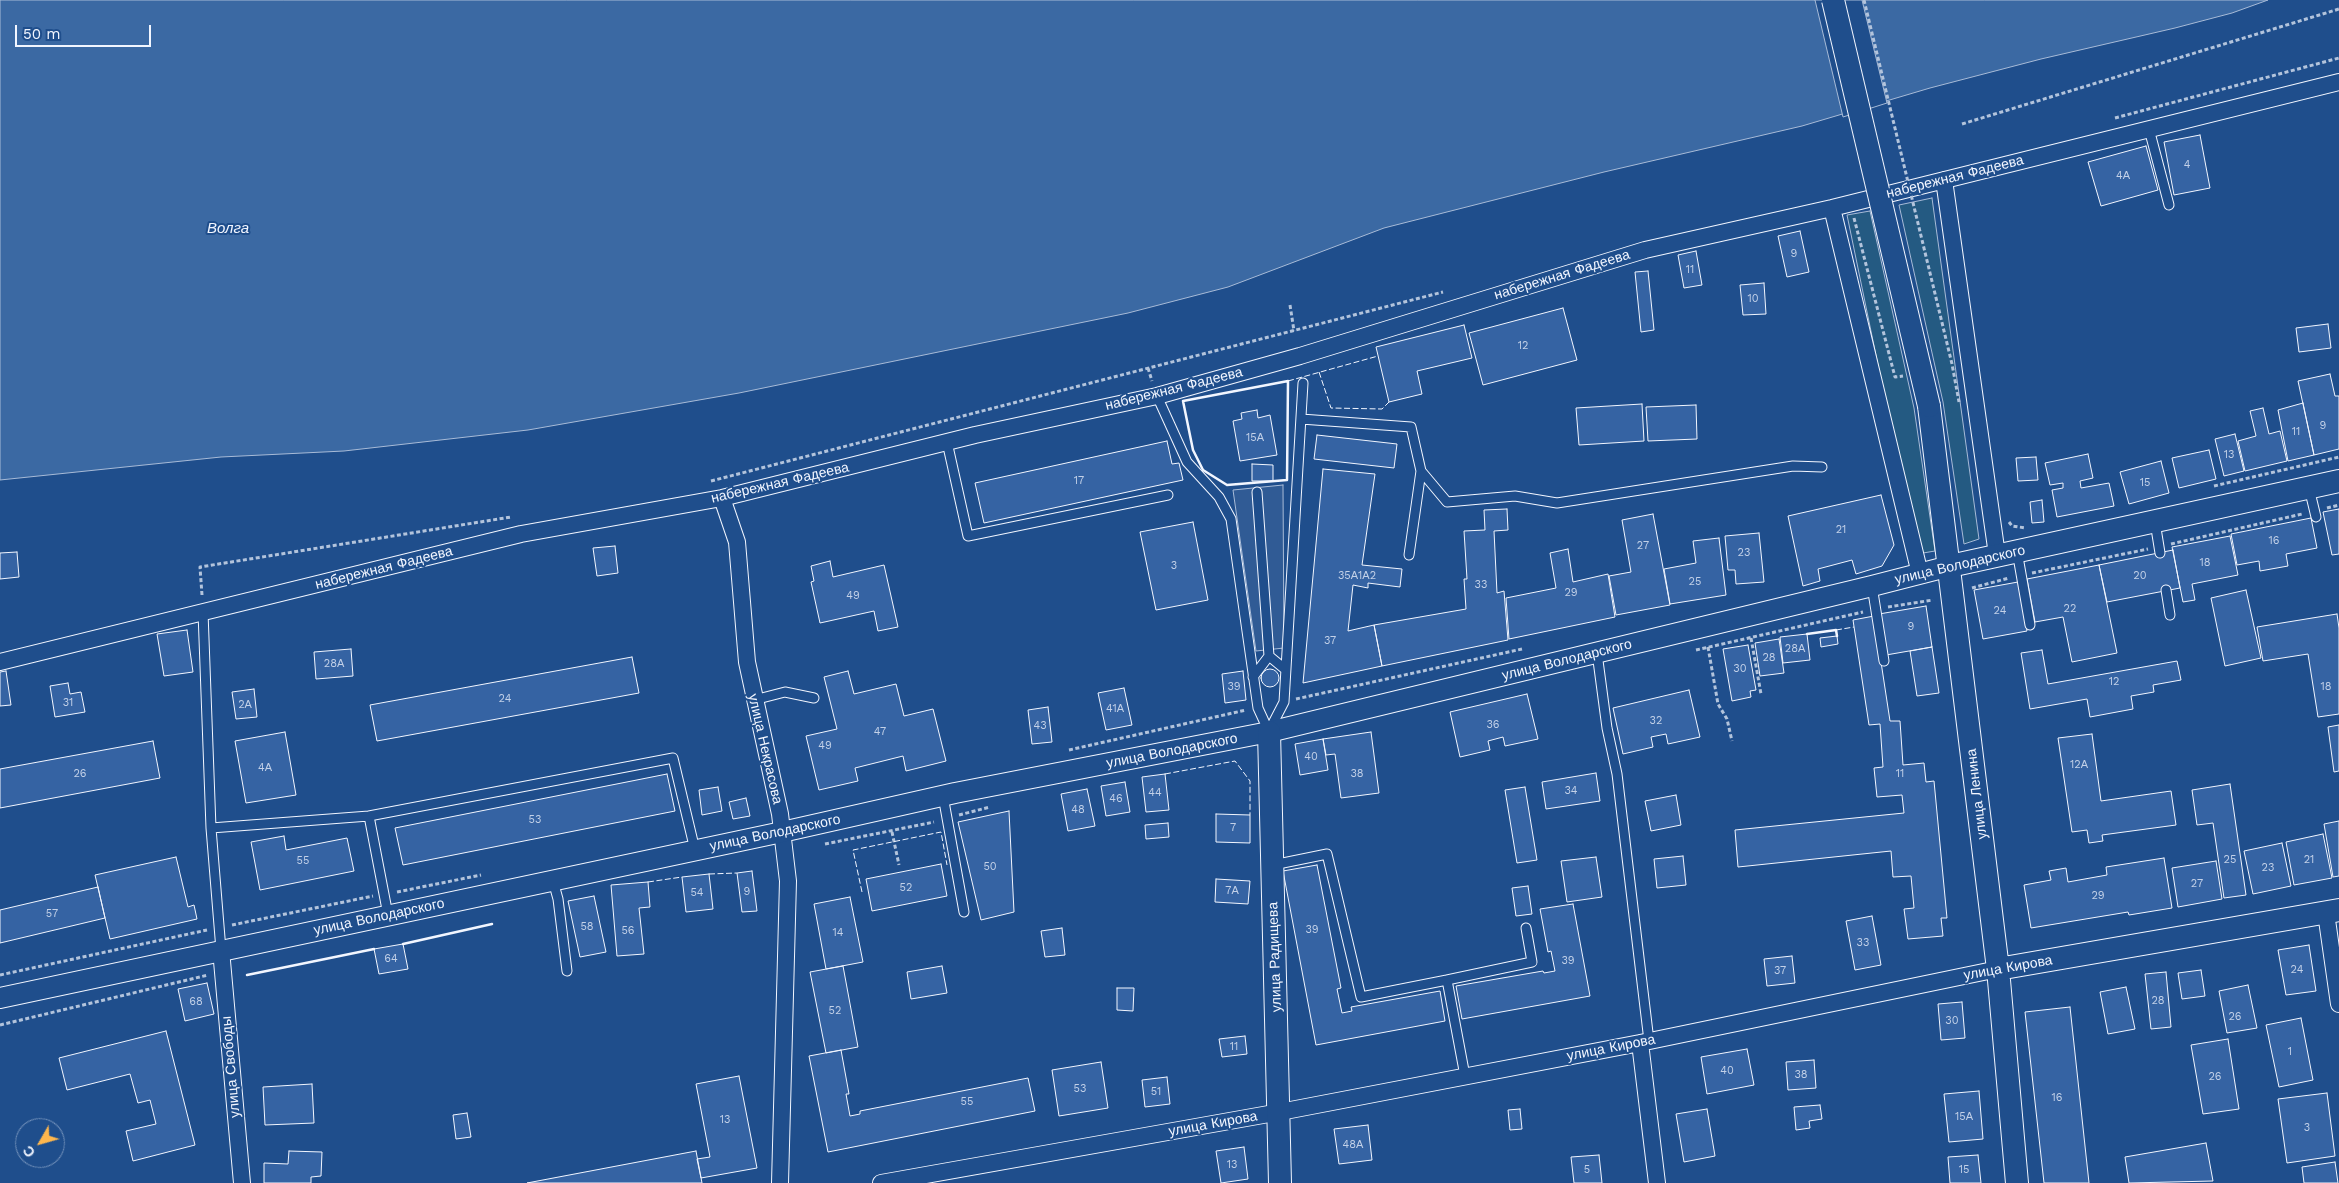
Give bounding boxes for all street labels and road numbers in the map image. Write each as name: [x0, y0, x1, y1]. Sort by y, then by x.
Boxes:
street label: набережная Фадеева: [1885, 152, 2025, 202]
street label: набережная Фадеева: [1492, 246, 1632, 304]
street label: набережная Фадеева: [1104, 364, 1244, 414]
street label: набережная Фадеева: [709, 459, 851, 507]
street label: улица Володарского: [1893, 542, 2027, 588]
street label: набережная Фадеева: [314, 543, 454, 593]
street label: улица Володарского: [1500, 636, 1634, 684]
street label: улица Некрасова: [744, 692, 786, 806]
street label: улица Володарского: [1105, 730, 1239, 772]
street label: улица Ленина: [1963, 748, 1991, 840]
street label: улица Володарского: [708, 811, 842, 855]
street label: улица Володарского: [312, 895, 446, 939]
street label: улица Радищева: [1265, 902, 1285, 1012]
street label: улица Кирова: [1962, 952, 2054, 984]
street label: улица Свободы: [218, 1015, 244, 1119]
street label: улица Кирова: [1565, 1031, 1657, 1065]
street label: улица Кирова: [1167, 1108, 1259, 1140]

